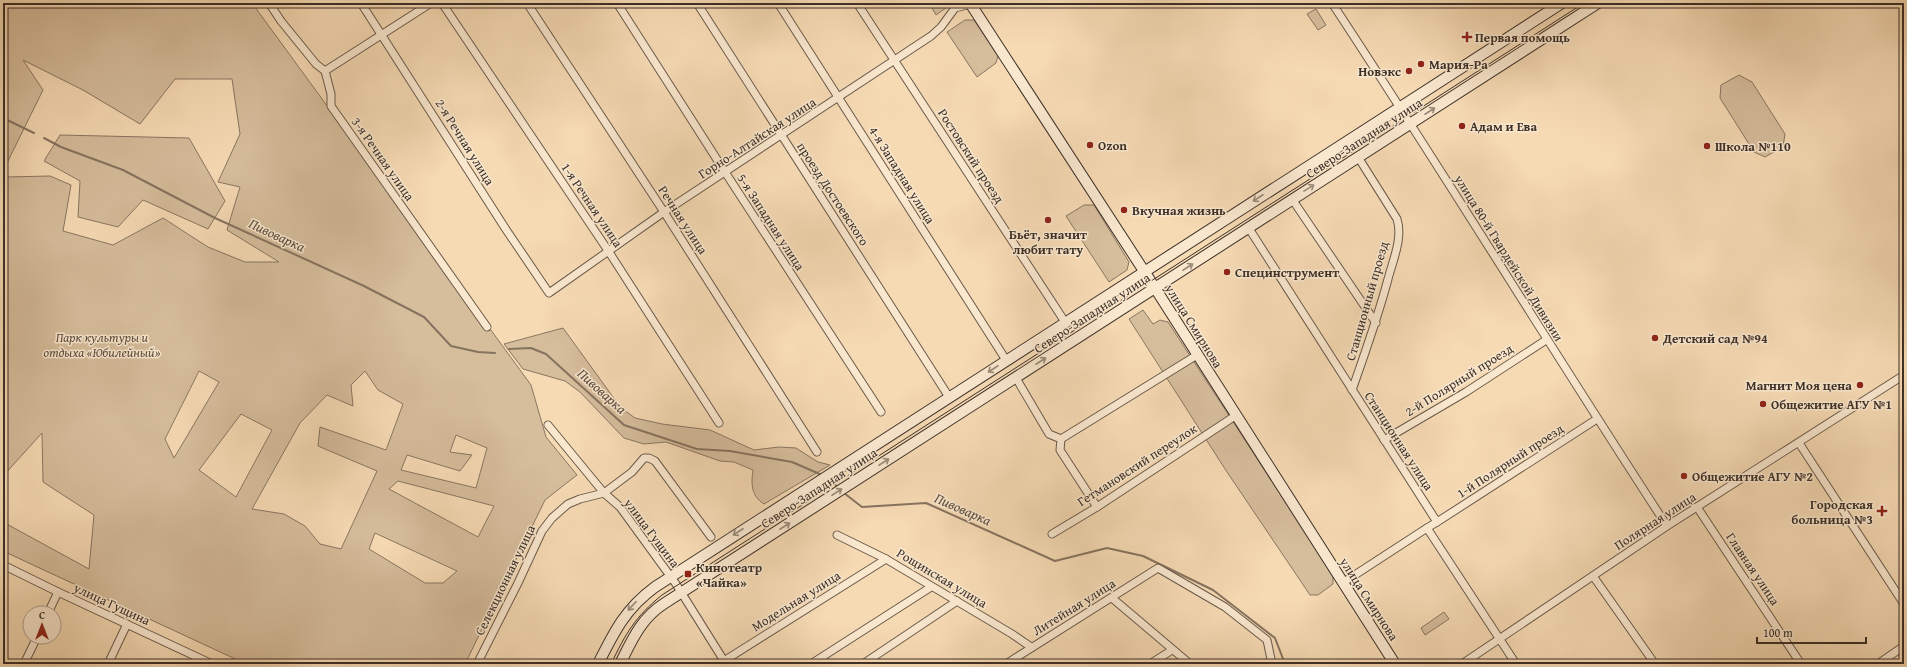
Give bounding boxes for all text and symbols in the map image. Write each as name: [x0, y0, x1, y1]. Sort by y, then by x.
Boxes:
place label: Первая помощь: [1475, 28, 1570, 47]
marker: Первая помощь: [1462, 32, 1472, 42]
place label: Мария-Ра: [1429, 55, 1488, 74]
marker: Мария-Ра: [1416, 59, 1426, 69]
place label: Новэкс: [1358, 62, 1401, 81]
marker: Новэкс: [1404, 66, 1414, 76]
street label: Горно-Алтайская улица: [694, 92, 820, 183]
street label: Северо-Западная улица: [1302, 93, 1427, 183]
street label: 2-я Речная улица: [431, 95, 500, 189]
street label: Ростовский проезд: [933, 105, 1009, 207]
one-way arrow: [1424, 107, 1435, 115]
street label: 3-я Речная улица: [347, 113, 419, 205]
place label: Адам и Ева: [1470, 117, 1537, 136]
marker: Адам и Ева: [1457, 121, 1467, 131]
street label: 4-я Западная улица: [864, 123, 940, 228]
place label: Ozon: [1098, 136, 1127, 155]
place label: Школа №110: [1715, 137, 1791, 156]
street label: проезд Достоевского: [792, 138, 874, 250]
marker: Ozon: [1085, 140, 1095, 150]
marker: Школа №110: [1702, 141, 1712, 151]
street label: 1-я Речная улица: [557, 159, 628, 252]
street label: 5-я Западная улица: [733, 170, 810, 275]
street label: улица 80-й Гвардейской Дивизии: [1449, 170, 1568, 345]
street label: Речная улица: [654, 182, 713, 259]
one-way arrow: [1303, 184, 1315, 192]
one-way arrow: [1253, 194, 1264, 202]
place label: Вкучная жизнь: [1132, 201, 1226, 220]
marker: Вкучная жизнь: [1119, 205, 1129, 215]
water label: Пивоварка: [246, 213, 309, 257]
marker: Бьёт, значит любит тату: [1043, 215, 1053, 225]
place label: Бьёт, значит любит тату: [1009, 225, 1087, 259]
street label: Станционный проезд: [1341, 239, 1393, 363]
one-way arrow: [1182, 262, 1194, 270]
place label: Специнструмент: [1235, 263, 1339, 282]
marker: Специнструмент: [1222, 267, 1232, 277]
street label: Северо-Западная улица: [1030, 268, 1155, 358]
street label: улица Смирнова: [1160, 280, 1228, 372]
park label: Парк культуры и отдыха «Юбилейный»: [44, 328, 161, 362]
place label: Детский сад №94: [1662, 329, 1768, 348]
marker: Детский сад №94: [1650, 333, 1660, 343]
street label: 2-й Полярный проезд: [1401, 339, 1517, 421]
one-way arrow: [1035, 357, 1047, 365]
water label: Пивоварка: [573, 364, 631, 419]
one-way arrow: [988, 364, 999, 373]
place label: Магнит Моя цена: [1746, 376, 1852, 395]
marker: Магнит Моя цена: [1855, 380, 1865, 390]
street label: Станционная улица: [1360, 388, 1439, 495]
place label: Общежитие АГУ №1: [1771, 395, 1892, 414]
marker: Общежитие АГУ №1: [1758, 399, 1768, 409]
street label: Гетмановский переулок: [1073, 419, 1201, 511]
street label: 1-й Полярный проезд: [1453, 419, 1567, 503]
street label: Северо-Западная улица: [757, 443, 882, 533]
one-way arrow: [878, 458, 889, 466]
place label: Общежитие АГУ №2: [1692, 467, 1813, 486]
marker: Общежитие АГУ №2: [1679, 471, 1689, 481]
street label: Полярная улица: [1610, 487, 1700, 555]
one-way arrow: [831, 488, 842, 496]
water label: Пивоварка: [932, 488, 995, 531]
street label: улица Гущина: [619, 494, 685, 572]
place label: Городская больница №3: [1791, 495, 1873, 529]
marker: Городская больница №3: [1876, 505, 1888, 517]
street label: Селекционная улица: [470, 521, 540, 638]
one-way arrow: [780, 521, 791, 530]
one-way arrow: [733, 528, 744, 537]
street label: Главная улица: [1722, 529, 1785, 610]
street label: Рощинская улица: [893, 544, 991, 613]
street label: улица Смирнова: [1334, 553, 1403, 645]
place label: Кинотеатр «Чайка»: [696, 558, 763, 592]
street label: Модельная улица: [748, 566, 845, 636]
marker: Кинотеатр «Чайка»: [683, 569, 693, 579]
street label: Литейная улица: [1029, 574, 1120, 640]
street label: улица Гущина: [70, 578, 154, 630]
one-way arrow: [627, 601, 637, 611]
north arrow: [22, 605, 62, 645]
text: С: [39, 607, 45, 623]
scale bar: [1757, 619, 1866, 645]
text: 100 m: [1763, 624, 1793, 641]

